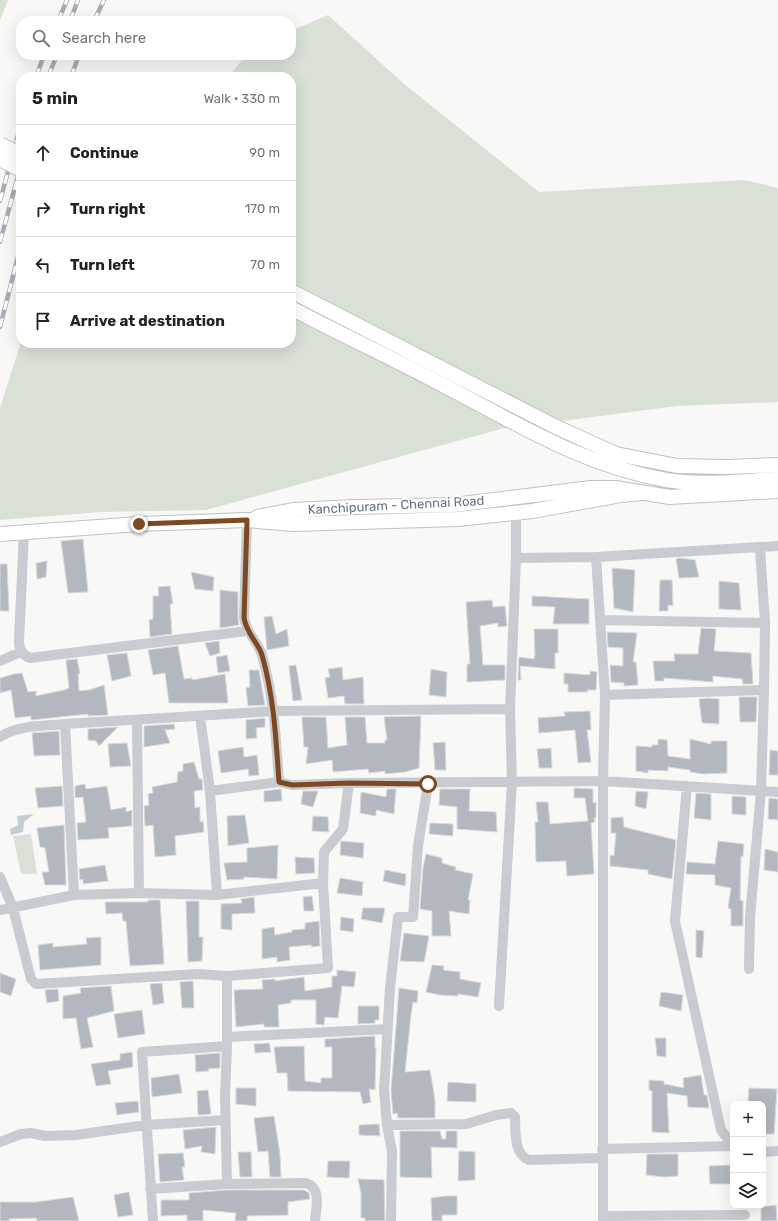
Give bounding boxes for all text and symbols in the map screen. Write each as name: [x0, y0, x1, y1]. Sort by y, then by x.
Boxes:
search box: [16, 16, 296, 60]
icon: search: [30, 27, 52, 49]
text: Search here: [62, 29, 146, 47]
text: 5 min: [32, 88, 78, 108]
text: Walk · 330 m: [204, 91, 280, 106]
icon: ahead: [32, 142, 54, 164]
text: Continue: [70, 144, 139, 162]
text: 90 m: [249, 145, 280, 160]
icon: right: [32, 198, 54, 220]
text: Turn right: [70, 200, 145, 218]
text: 170 m: [245, 201, 280, 216]
icon: left: [32, 254, 54, 276]
text: Turn left: [70, 256, 135, 274]
text: 70 m: [250, 257, 280, 272]
icon: arrive: [32, 310, 54, 332]
text: Arrive at destination: [70, 312, 225, 330]
street label: Kanchipuram - Chennai Road: [307, 493, 485, 517]
route end: [130, 515, 148, 533]
route start: [419, 775, 437, 793]
map controls: [730, 1101, 766, 1209]
button: +: [730, 1101, 766, 1137]
button: −: [730, 1137, 766, 1173]
button: layers: [730, 1173, 766, 1209]

